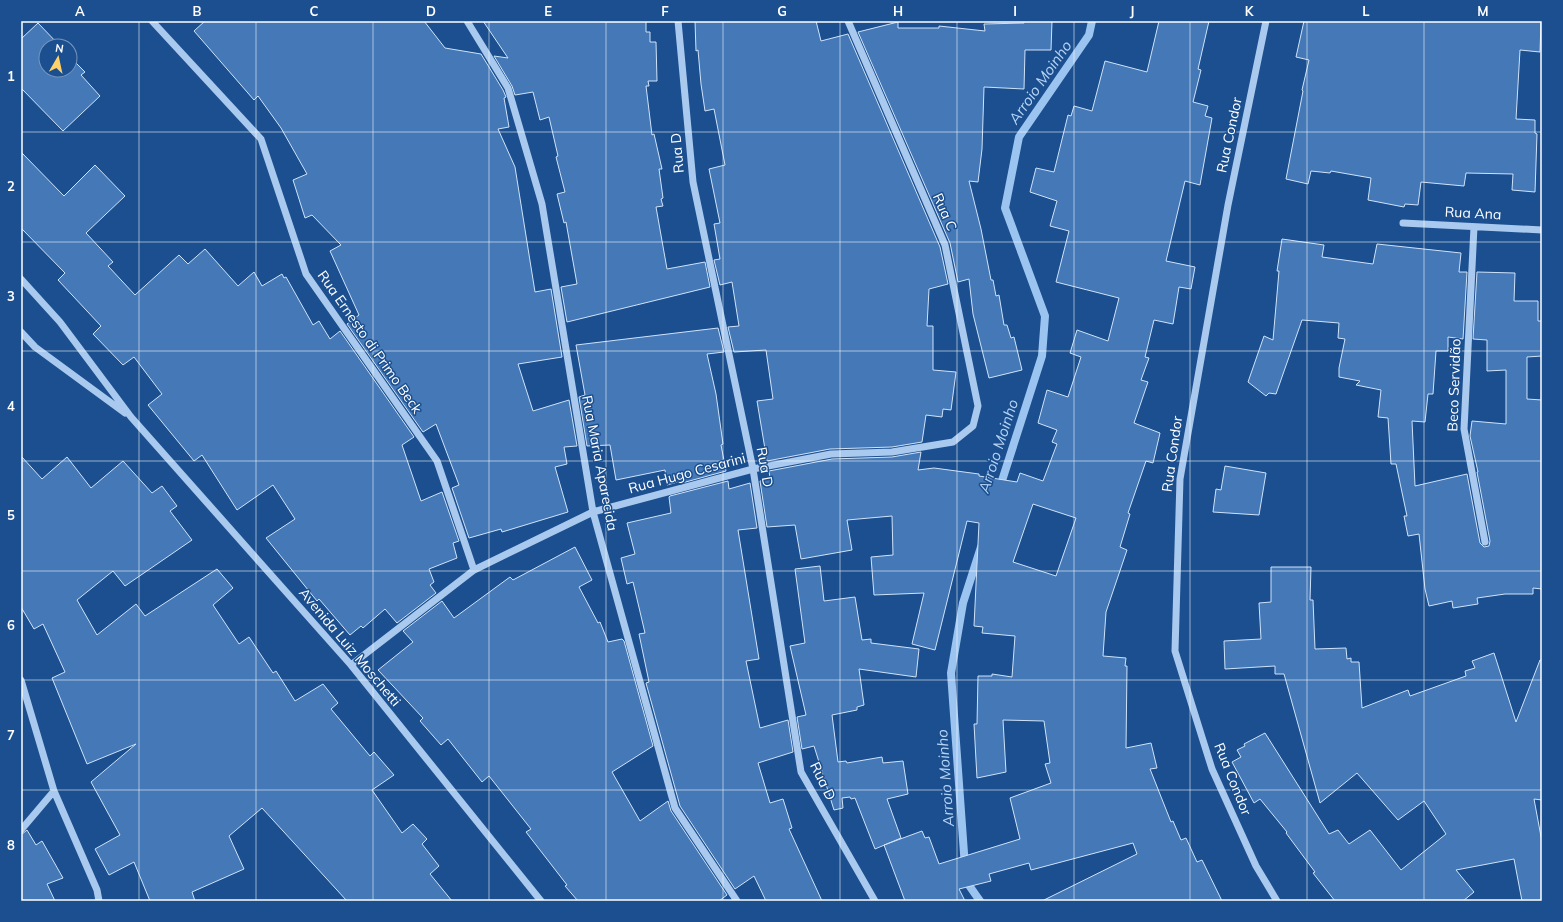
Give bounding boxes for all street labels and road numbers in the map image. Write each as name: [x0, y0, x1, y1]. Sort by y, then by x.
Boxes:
street label: Rua Condor: [1212, 95, 1246, 174]
street label: Rua D: [666, 132, 688, 174]
street label: Rua C: [929, 190, 961, 234]
street label: Rua Ana: [1444, 203, 1502, 223]
street label: Rua Ernesto di Primo Beck: [314, 267, 427, 418]
street label: Beco Servidão: [1443, 338, 1465, 432]
street label: Rua Maria Aparecida: [578, 394, 622, 532]
street label: Rua Condor: [1158, 414, 1186, 493]
street label: Rua D: [753, 446, 777, 488]
street label: Rua Hugo Cesarini: [626, 449, 748, 497]
street label: Avenida Luiz Moschetti: [295, 584, 405, 710]
street label: Rua Condor: [1210, 740, 1256, 819]
street label: Rua D: [806, 759, 840, 803]

